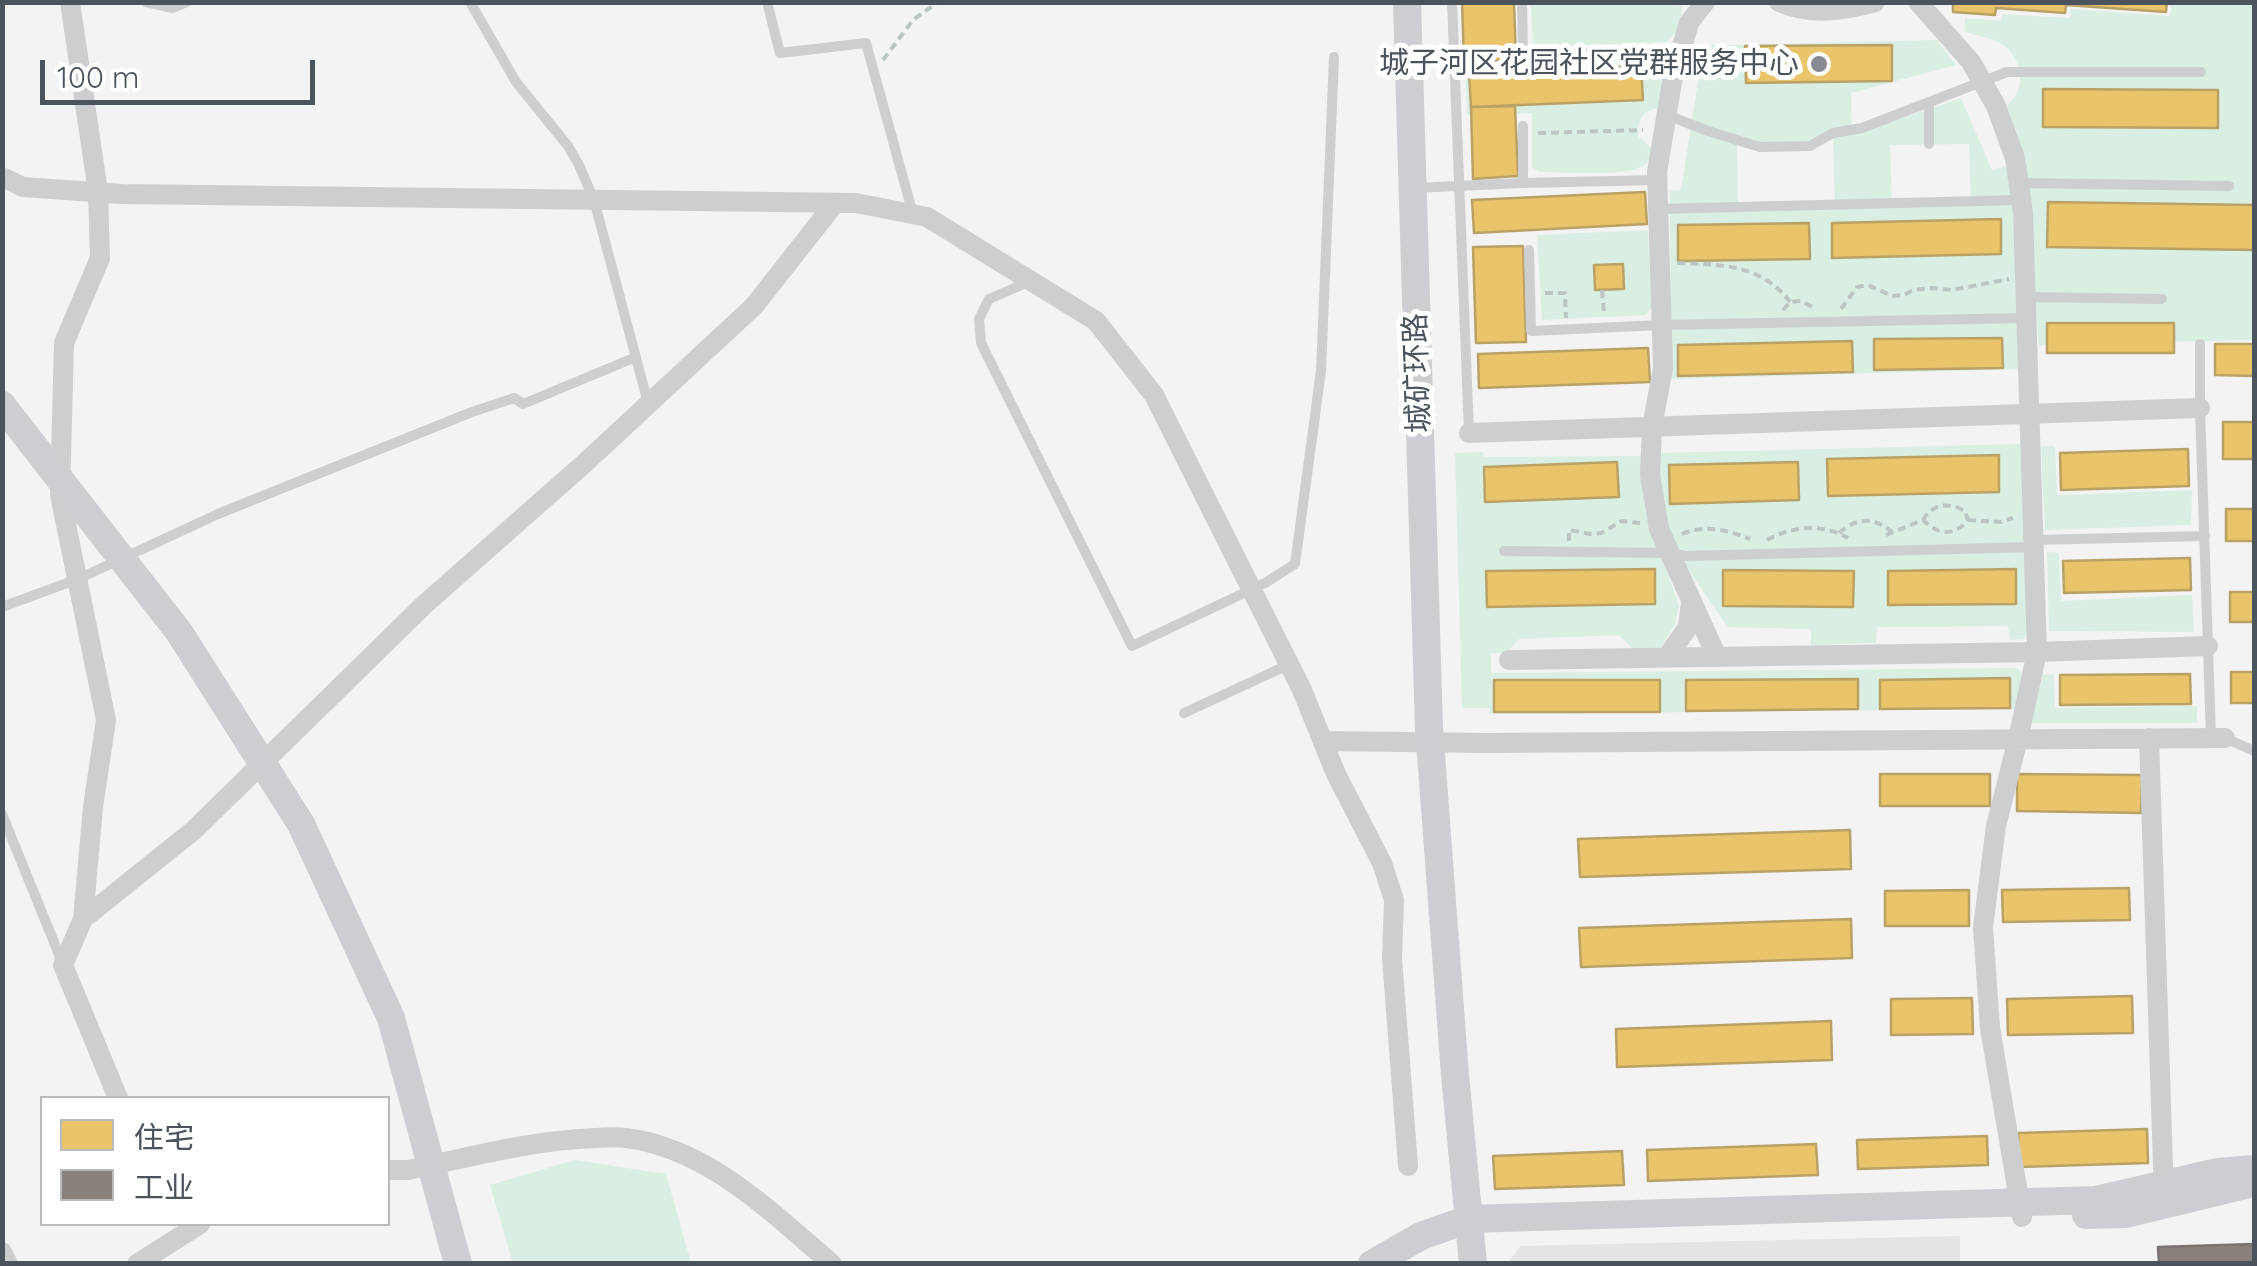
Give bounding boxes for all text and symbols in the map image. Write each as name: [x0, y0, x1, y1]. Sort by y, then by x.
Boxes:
scale bar: [45, 40, 320, 102]
place label: 城子河区花园社区党群服务中心: [1379, 46, 1799, 82]
marker: 城子河区花园社区党群服务中心: [1808, 53, 1830, 75]
text: 100 m: [57, 58, 139, 96]
street label: 城矿环路: [1398, 312, 1438, 434]
legend: [40, 1096, 390, 1226]
text: 住宅: [134, 1118, 194, 1156]
text: 工业: [134, 1168, 194, 1206]

